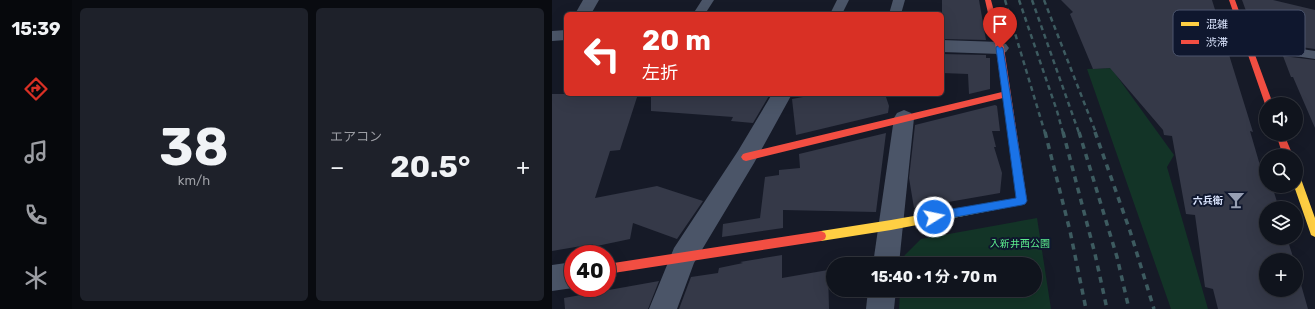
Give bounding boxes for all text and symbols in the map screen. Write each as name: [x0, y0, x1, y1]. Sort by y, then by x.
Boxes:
pin: [983, 7.0, 1017, 48]
legend: [1173, 10, 1305, 56]
icon: arrive: [989, 13, 1011, 35]
text: 15:39: [11, 18, 61, 40]
text: 混雑: [1206, 18, 1228, 31]
text: 20 m: [642, 24, 711, 57]
icon: left: [576, 28, 628, 80]
text: 渋滞: [1206, 36, 1228, 49]
text: 左折: [642, 62, 678, 84]
icon: directions: [22, 75, 50, 103]
map controls: [1259, 97, 1303, 297]
button: sound: [1259, 97, 1303, 141]
text: 38: [159, 116, 229, 178]
text: エアコン: [330, 129, 382, 144]
icon: music: [22, 138, 50, 166]
text: 20.5°: [390, 149, 470, 185]
button: search: [1259, 149, 1303, 193]
text: −: [330, 154, 344, 181]
text: +: [516, 154, 530, 181]
text: km/h: [178, 173, 210, 188]
bar icon: 六兵衛: [1226, 190, 1246, 210]
place label: 六兵衛: [1193, 195, 1223, 207]
position arrow: [913, 196, 955, 238]
icon: phone: [22, 201, 50, 229]
button: layers: [1259, 201, 1303, 245]
park label: 入新井西公園: [990, 238, 1050, 250]
speed limit sign: 40: [564, 245, 616, 297]
button: +: [1259, 253, 1303, 297]
icon: climate: [22, 264, 50, 292]
text: 15:40 · 1 分 · 70 m: [871, 268, 997, 286]

